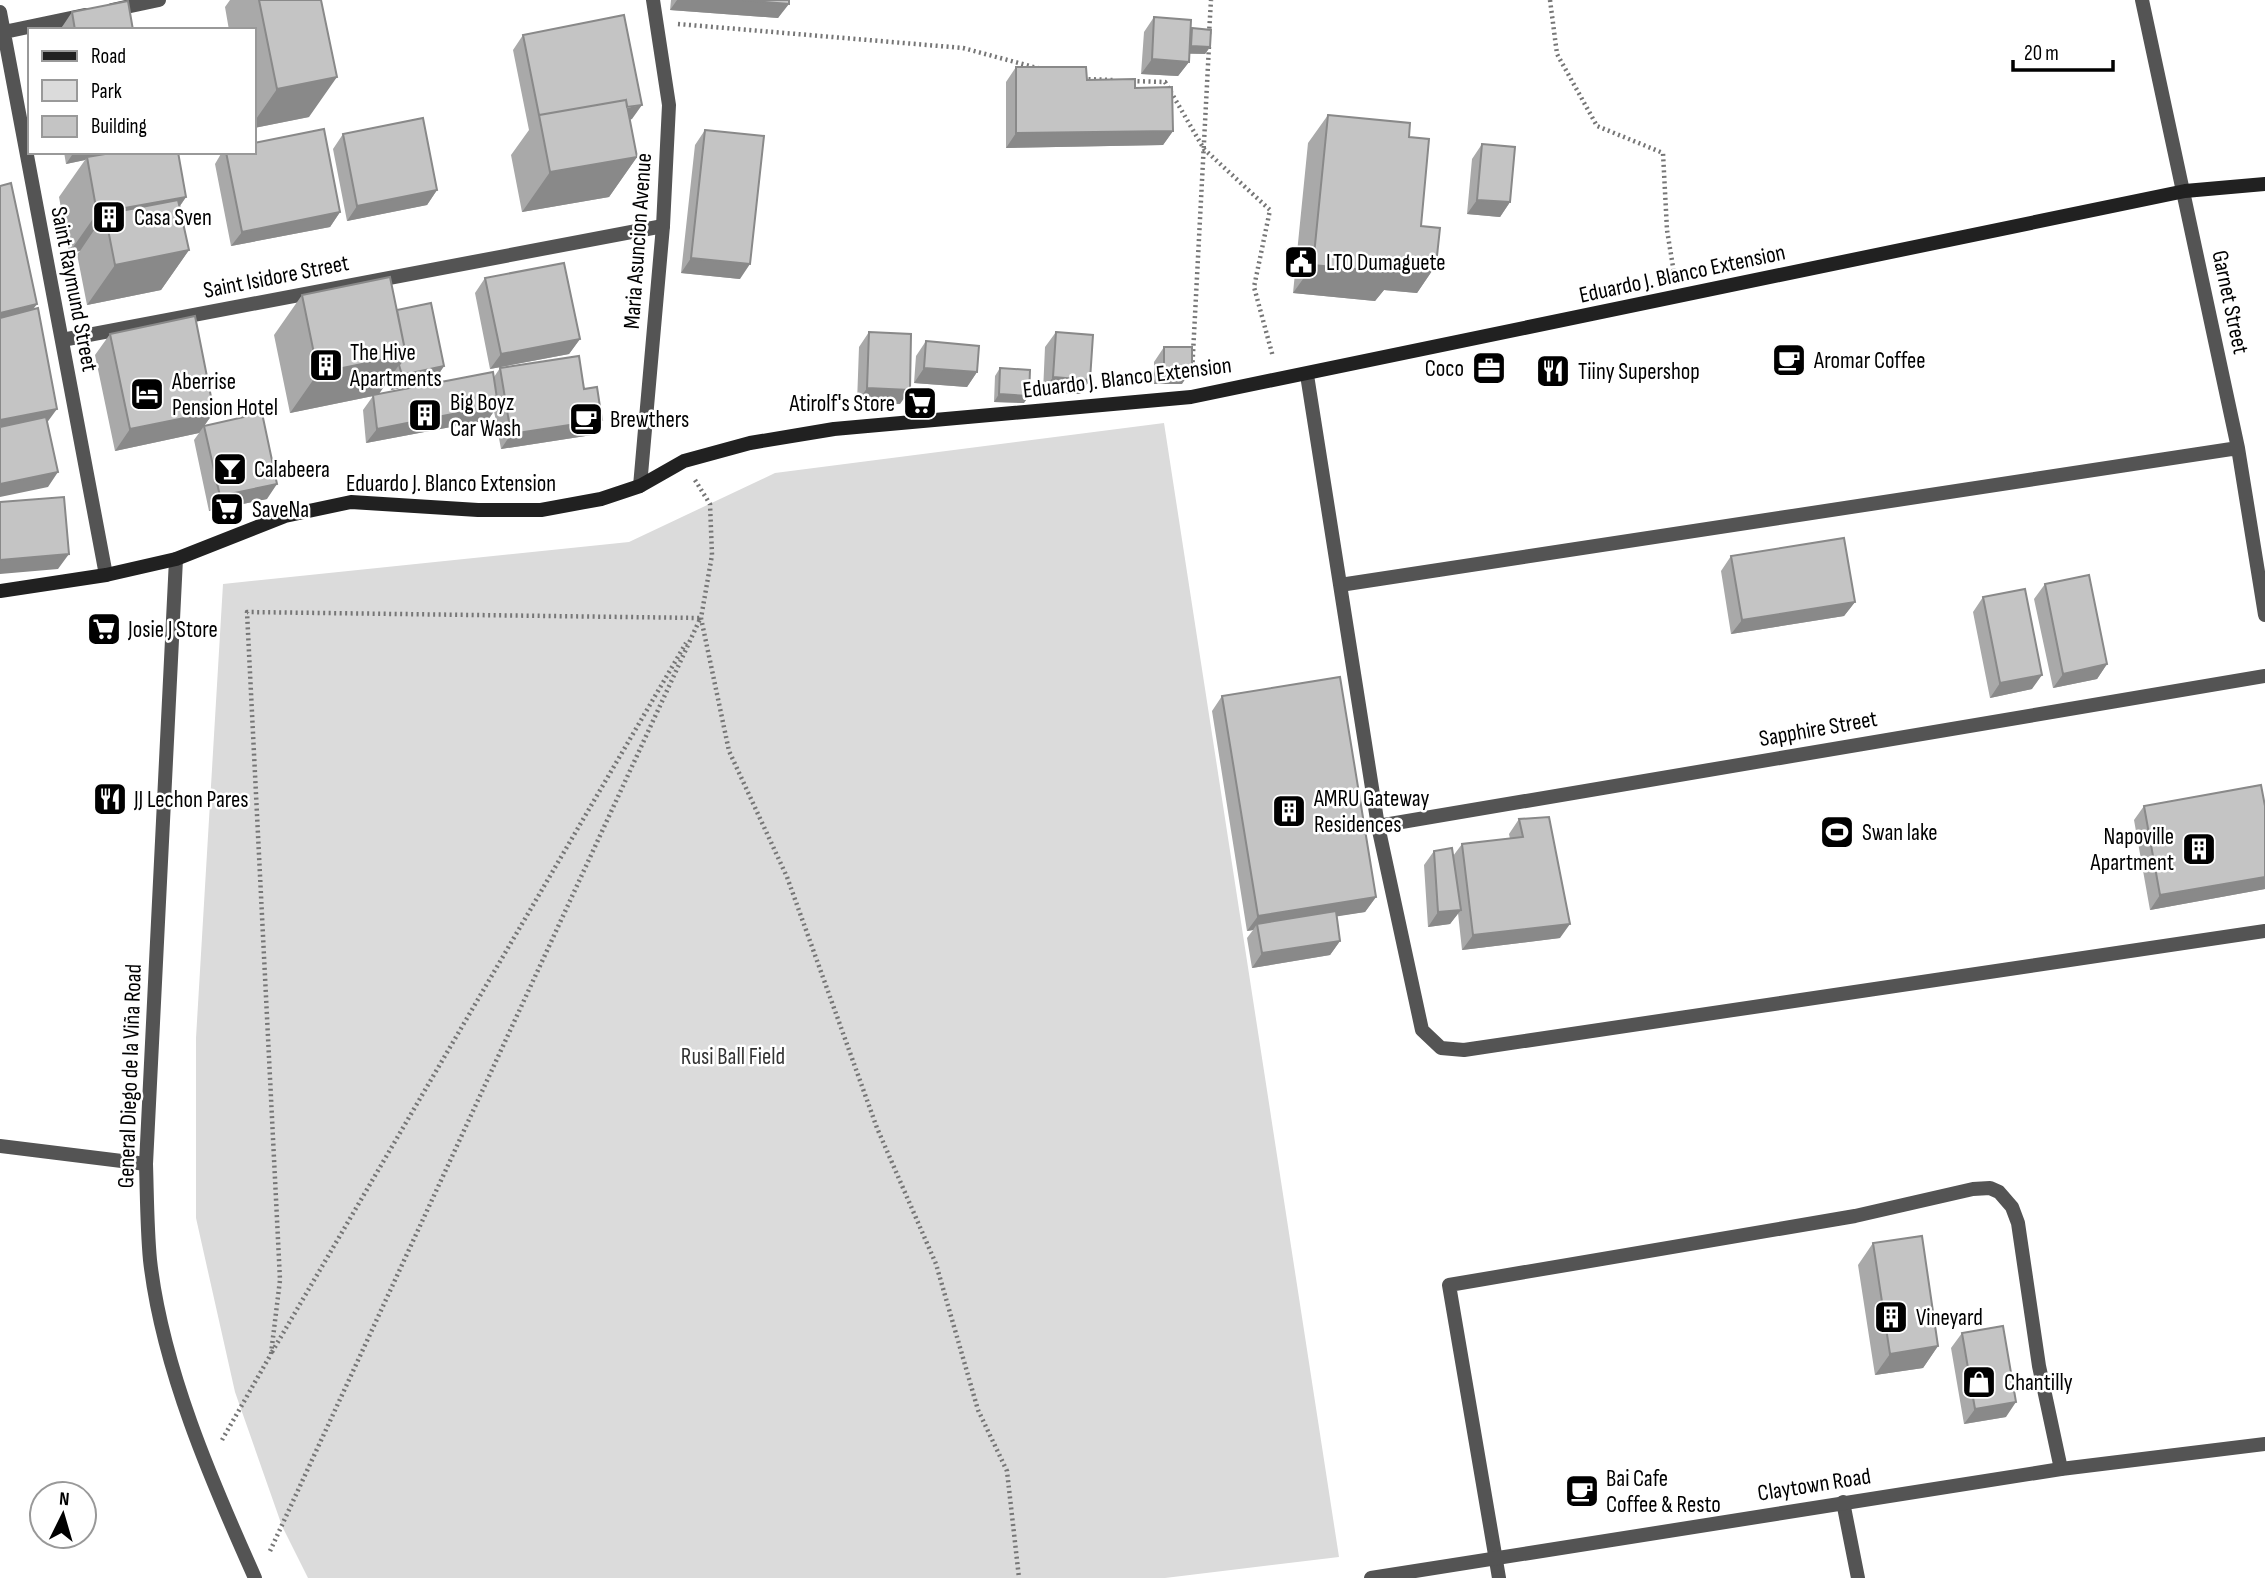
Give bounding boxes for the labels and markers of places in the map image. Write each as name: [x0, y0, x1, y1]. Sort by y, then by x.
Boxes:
building icon: Casa Sven: [90, 198, 128, 236]
place label: Casa Sven: [134, 204, 212, 232]
public building icon: LTO Dumaguete: [1282, 243, 1320, 281]
place label: LTO Dumaguete: [1326, 249, 1446, 277]
place label: The Hive Apartments: [349, 339, 442, 393]
cafe icon: Aromar Coffee: [1770, 341, 1808, 379]
building icon: The Hive Apartments: [307, 346, 345, 384]
place label: Aromar Coffee: [1813, 347, 1926, 375]
office icon: Coco: [1470, 349, 1508, 387]
restaurant icon: Tiiny Supershop: [1534, 352, 1572, 390]
place label: Coco: [1425, 355, 1464, 383]
place label: Tiiny Supershop: [1578, 358, 1700, 386]
place label: Aberrise Pension Hotel: [171, 368, 278, 422]
hotel icon: Aberrise Pension Hotel: [128, 375, 166, 413]
supermarket icon: Atirolf's Store: [901, 384, 939, 422]
place label: Big Boyz Car Wash: [450, 389, 521, 443]
place label: Atirolf's Store: [788, 390, 895, 418]
building icon: Big Boyz Car Wash: [406, 396, 444, 434]
cafe icon: Brewthers: [567, 400, 605, 438]
place label: Brewthers: [610, 406, 689, 434]
bar icon: Calabeera: [211, 450, 249, 488]
place label: Calabeera: [254, 456, 330, 484]
supermarket icon: SaveNa: [208, 490, 246, 528]
place label: SaveNa: [252, 496, 309, 524]
supermarket icon: Josie J Store: [85, 610, 123, 648]
place label: Josie J Store: [127, 616, 218, 644]
restaurant icon: JJ Lechon Pares: [91, 780, 129, 818]
place label: AMRU Gateway Residences: [1313, 785, 1430, 839]
place label: JJ Lechon Pares: [133, 786, 249, 814]
building icon: AMRU Gateway Residences: [1270, 792, 1308, 830]
sports icon: Swan lake: [1818, 813, 1856, 851]
place label: Swan lake: [1862, 819, 1938, 847]
place label: Napoville Apartment: [2089, 823, 2174, 877]
building icon: Napoville Apartment: [2180, 830, 2218, 868]
building icon: Vineyard: [1872, 1298, 1910, 1336]
place label: Vineyard: [1916, 1304, 1983, 1332]
shop icon: Chantilly: [1960, 1363, 1998, 1401]
place label: Chantilly: [2004, 1369, 2073, 1397]
place label: Bai Cafe Coffee & Resto: [1606, 1465, 1721, 1519]
cafe icon: Bai Cafe Coffee & Resto: [1563, 1472, 1601, 1510]

